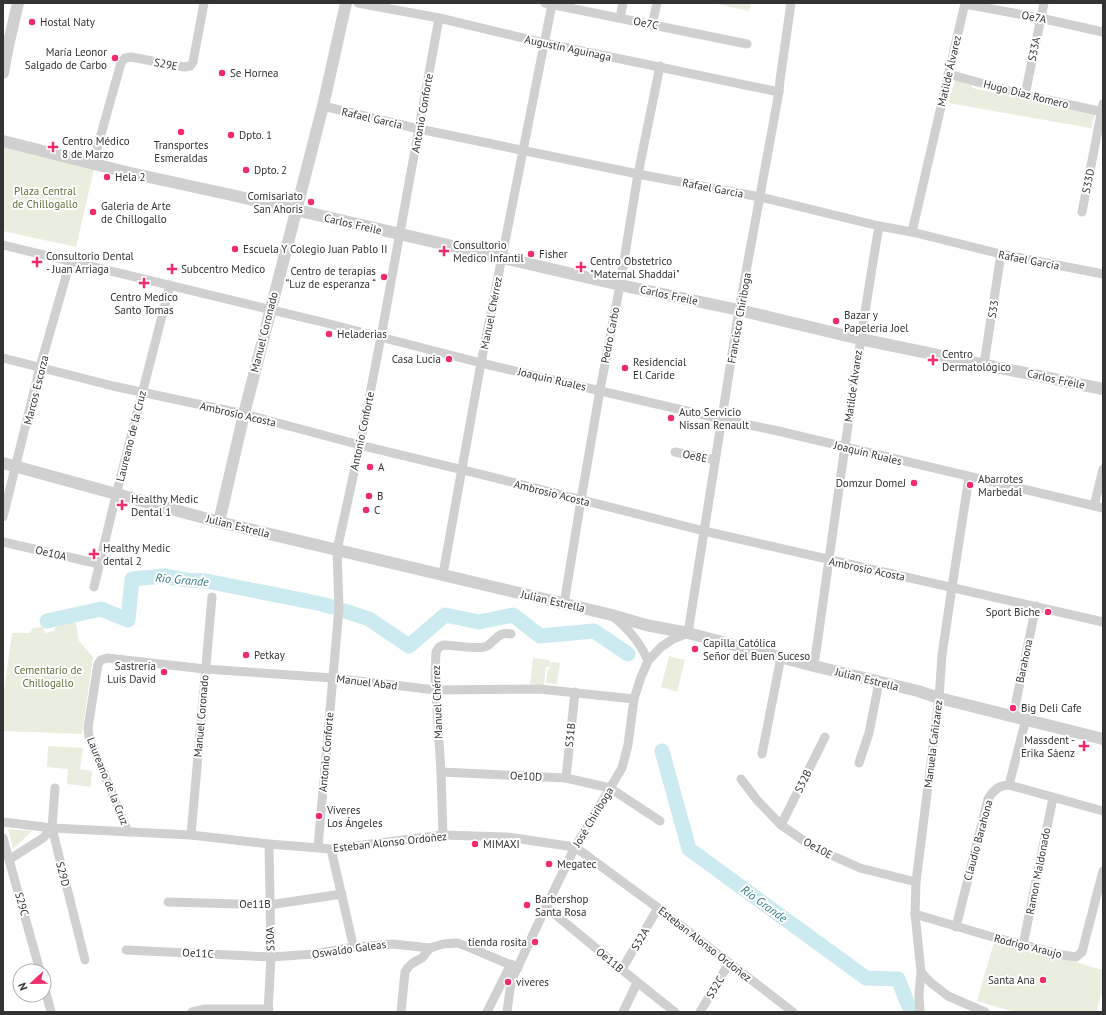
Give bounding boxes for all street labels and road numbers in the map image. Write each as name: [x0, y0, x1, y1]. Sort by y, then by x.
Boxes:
street label: Oe7A: [1020, 8, 1048, 26]
street label: Oe7C: [632, 14, 660, 32]
street label: Augustín Aguinaga: [523, 32, 613, 64]
street label: Matilde Álvarez: [934, 34, 964, 108]
street label: S33A: [1025, 35, 1043, 62]
street label: S29E: [153, 55, 179, 73]
street label: Antonio Conforte: [408, 72, 436, 154]
street label: Hugo Díaz Romero: [982, 77, 1070, 111]
street label: Rafael Garcia: [340, 104, 404, 132]
street label: S33D: [1079, 167, 1097, 195]
street label: Rafael Garcia: [681, 175, 745, 201]
street label: Carlos Freile: [323, 211, 384, 238]
street label: Rafael Garcia: [997, 247, 1061, 273]
street label: Francisco Chiriboga: [724, 271, 754, 365]
street label: Manuel Chérrez: [477, 275, 505, 350]
street label: Carlos Freile: [639, 282, 700, 308]
street label: Manuel Coronado: [247, 290, 281, 374]
street label: S33: [985, 299, 1001, 319]
street label: Pedro Carbo: [598, 306, 622, 364]
street label: Matilde Álvarez: [841, 349, 865, 423]
street label: Marcos Escorza: [21, 354, 51, 426]
street label: Joaquin Ruales: [516, 364, 588, 394]
street label: Carlos Freile: [1026, 366, 1087, 392]
street label: Laureano de la Cruz: [113, 389, 149, 483]
street label: Antonio Conforte: [347, 390, 377, 472]
street label: Ambrosio Acosta: [199, 398, 277, 430]
street label: Joaquin Ruales: [832, 438, 904, 468]
street label: Oe8E: [681, 447, 709, 465]
street label: Ambrosio Acosta: [513, 477, 591, 509]
street label: Julian Estrella: [204, 511, 271, 541]
street label: Oe10A: [34, 543, 68, 563]
street label: Ambrosio Acosta: [828, 554, 906, 584]
street label: Julian Estrella: [519, 587, 586, 615]
street label: Barahona: [1013, 638, 1035, 684]
street label: Julian Estrella: [833, 664, 900, 694]
street label: Manuel Chérrez: [429, 665, 445, 739]
street label: Manuel Abad: [336, 671, 398, 693]
street label: Manuel Coronado: [190, 674, 212, 758]
street label: Manuela Cañizarez: [921, 699, 945, 789]
street label: Antonio Conforte: [316, 711, 336, 793]
street label: S31B: [562, 722, 578, 748]
street label: Laureano de la Cruz: [84, 735, 132, 827]
street label: S32B: [791, 767, 815, 795]
street label: Oe10D: [510, 768, 542, 784]
street label: José Chiriboga: [569, 785, 616, 850]
street label: Claudio Barahona: [960, 798, 996, 882]
street label: Ramon Maldonado: [1023, 826, 1053, 916]
street label: Esteban Alonso Ordoñez: [332, 829, 448, 855]
street label: Oe10E: [801, 834, 835, 862]
street label: S29D: [53, 860, 73, 888]
street label: S29C: [12, 891, 32, 917]
street label: Oe11B: [239, 897, 271, 911]
street label: Esteban Alonso Ordoñez: [656, 903, 754, 985]
street label: S32A: [628, 925, 653, 953]
street label: S30A: [263, 926, 277, 951]
street label: Rodrigo Araujo: [993, 931, 1063, 961]
street label: Oswaldo Galeas: [311, 937, 387, 961]
street label: Oe11C: [182, 945, 214, 961]
street label: Oe11B: [593, 945, 627, 975]
street label: S32C: [703, 973, 727, 1001]

